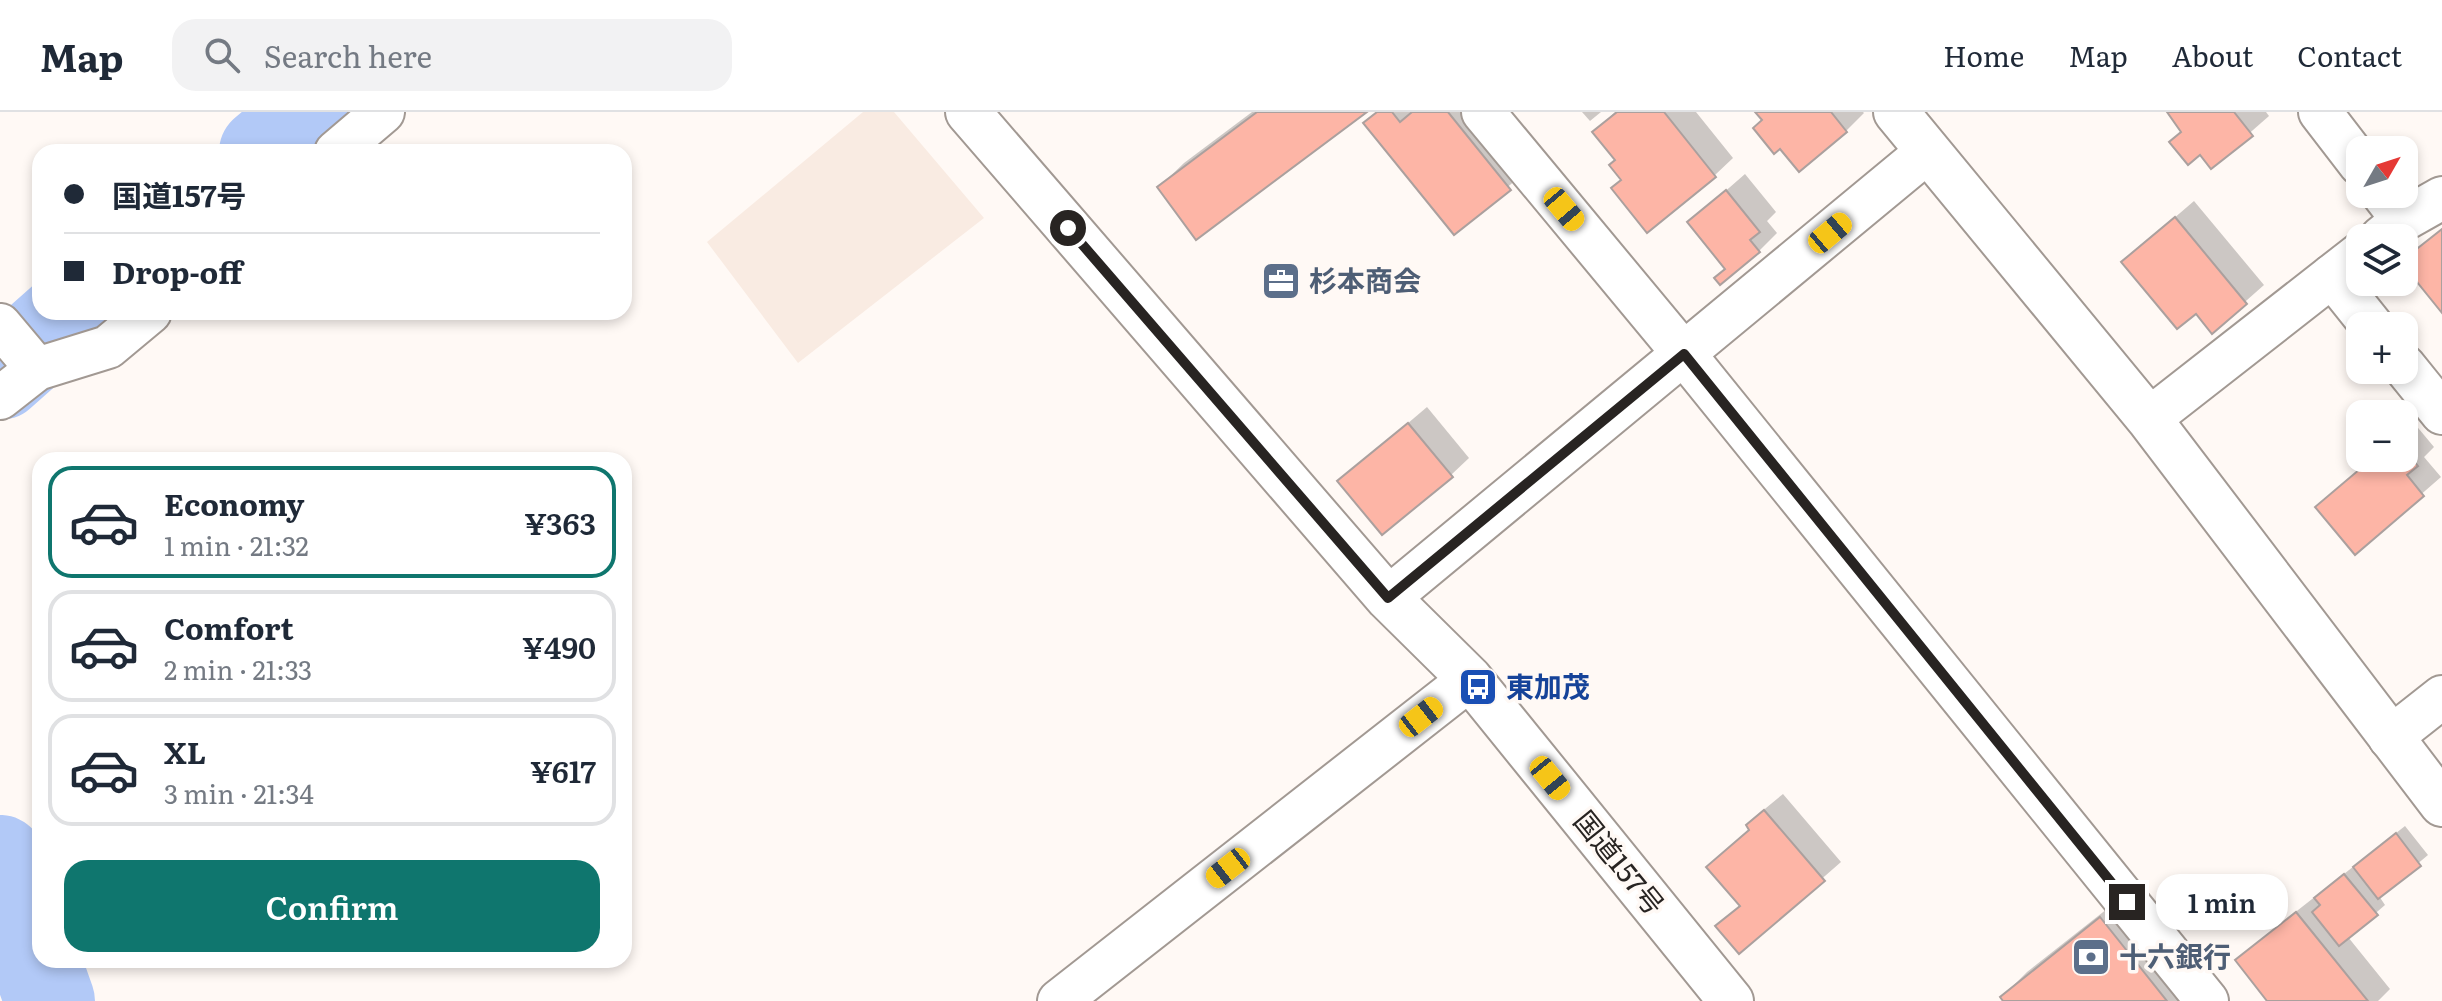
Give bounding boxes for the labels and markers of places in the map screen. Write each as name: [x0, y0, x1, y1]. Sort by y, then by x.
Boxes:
place label: 杉本商会: [1309, 258, 1421, 300]
office icon: 杉本商会: [1260, 260, 1302, 302]
place label: 東加茂: [1506, 664, 1590, 706]
bus stop icon: 東加茂: [1457, 666, 1499, 708]
place label: 十六銀行: [2119, 934, 2231, 976]
bank icon: 十六銀行: [2070, 936, 2112, 978]

